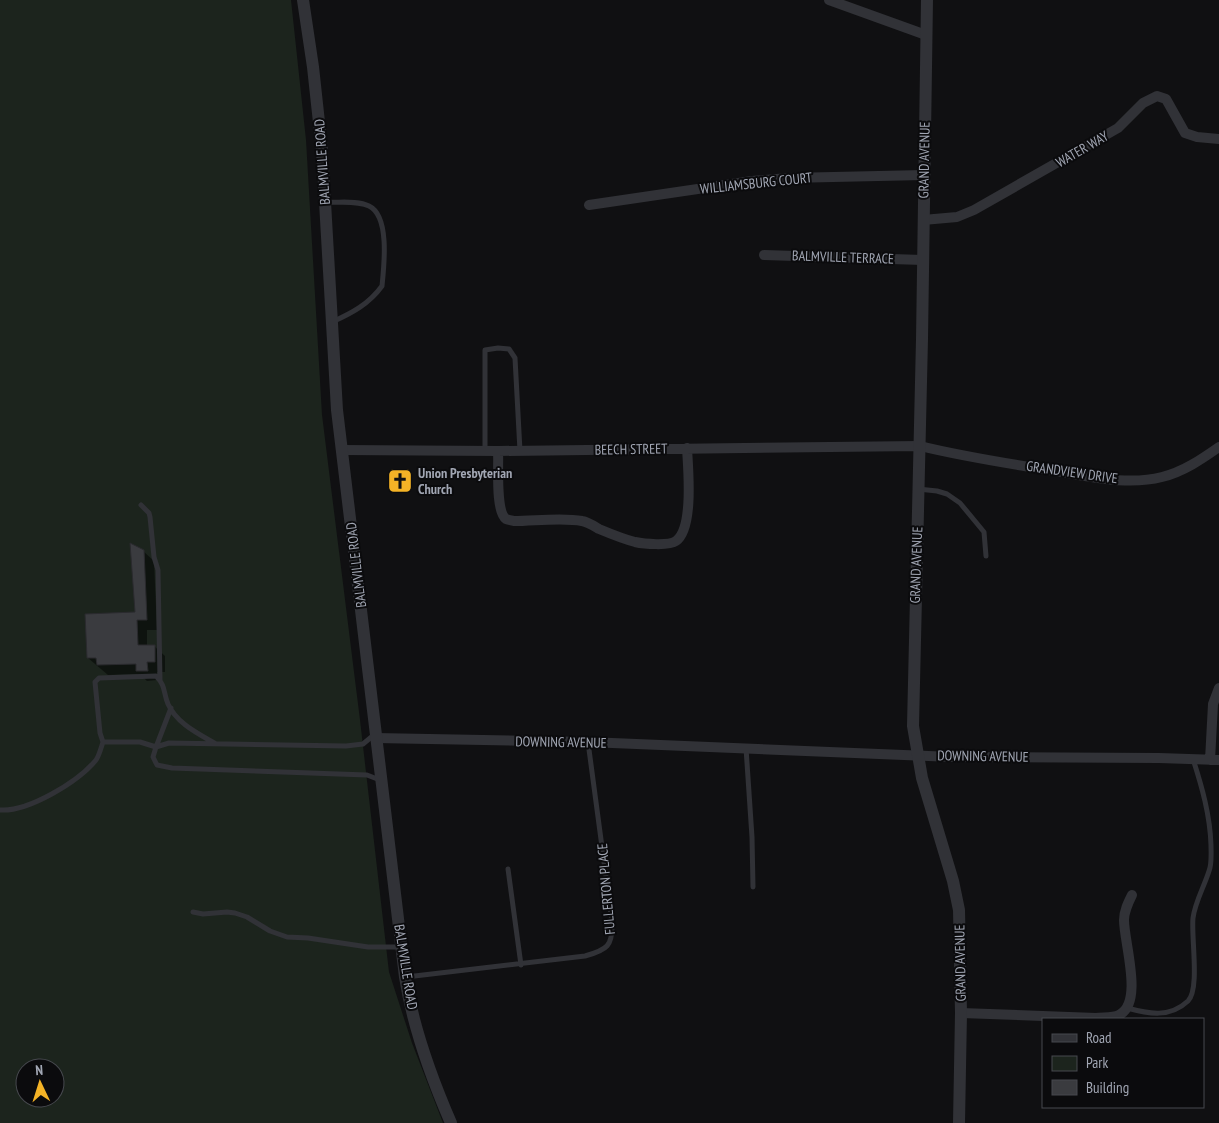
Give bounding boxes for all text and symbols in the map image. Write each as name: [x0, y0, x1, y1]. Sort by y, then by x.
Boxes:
street label: BALMVILLE ROAD: [310, 118, 334, 206]
street label: GRAND AVENUE: [914, 121, 934, 199]
street label: WATER WAY: [1052, 126, 1112, 171]
street label: WILLIAMSBURG COURT: [699, 168, 814, 198]
street label: BALMVILLE TERRACE: [792, 246, 894, 268]
street label: BEECH STREET: [594, 439, 668, 459]
street label: GRANDVIEW DRIVE: [1025, 457, 1119, 487]
place label: Union Presbyterian Church: [418, 464, 512, 498]
church icon: Union Presbyterian Church: [387, 468, 413, 494]
street label: BALMVILLE ROAD: [342, 521, 370, 609]
street label: GRAND AVENUE: [906, 526, 926, 604]
street label: DOWNING AVENUE: [515, 732, 607, 752]
street label: DOWNING AVENUE: [937, 746, 1029, 766]
street label: FULLERTON PLACE: [593, 843, 619, 935]
street label: BALMVILLE ROAD: [390, 923, 422, 1011]
street label: GRAND AVENUE: [950, 924, 970, 1002]
legend: [1042, 1018, 1204, 1108]
text: Road: [1086, 1028, 1112, 1047]
text: Park: [1086, 1053, 1108, 1072]
north arrow: [15, 1058, 65, 1108]
text: N: [35, 1061, 43, 1079]
text: Building: [1086, 1078, 1129, 1097]

